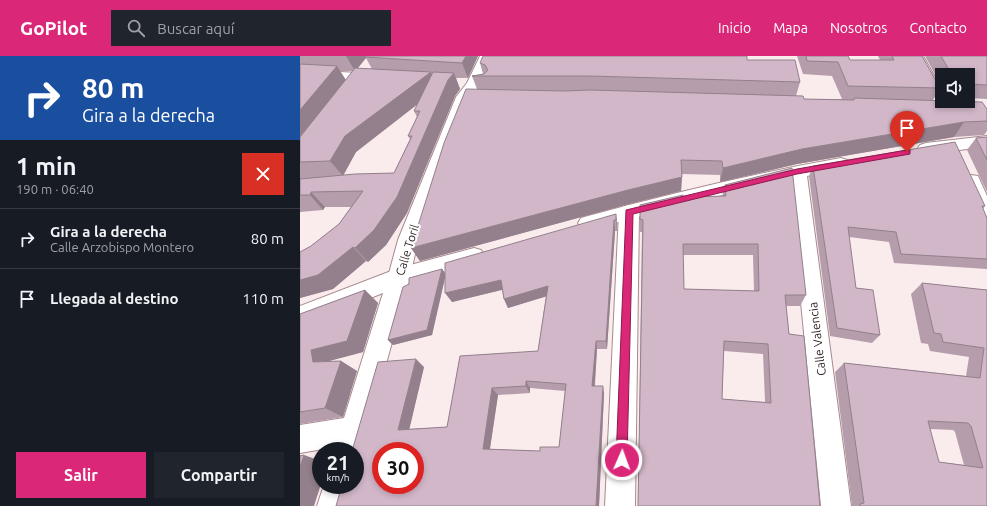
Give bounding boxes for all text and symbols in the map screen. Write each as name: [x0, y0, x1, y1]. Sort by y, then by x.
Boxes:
search box: [111, 10, 391, 46]
text: GoPilot: [20, 17, 87, 39]
icon: search: [125, 17, 147, 39]
text: Buscar aquí: [157, 20, 234, 37]
text: Inicio: [718, 20, 751, 36]
text: Mapa: [773, 20, 808, 36]
text: Nosotros: [830, 20, 887, 36]
text: Contacto: [909, 20, 967, 36]
map controls: [935, 68, 975, 108]
button: sound: [935, 68, 975, 108]
icon: right: [16, 72, 68, 124]
text: 80 m: [82, 72, 144, 103]
text: Gira a la derecha: [82, 105, 215, 125]
pin: [890, 111, 924, 152]
icon: arrive: [896, 117, 918, 139]
text: 1 min: [16, 153, 77, 180]
button: close: [242, 153, 284, 195]
text: 190 m · 06:40: [16, 182, 94, 196]
text: Gira a la derecha: [50, 223, 167, 240]
street label: Calle Toril: [393, 223, 421, 277]
icon: right: [16, 228, 38, 250]
text: 80 m: [251, 230, 284, 247]
text: Calle Arzobispo Montero: [50, 240, 194, 254]
icon: arrive: [16, 288, 38, 310]
text: Llegada al destino: [50, 290, 179, 307]
text: 110 m: [242, 290, 284, 307]
street label: Calle Valencia: [806, 301, 828, 377]
position arrow: [601, 439, 643, 481]
speed limit sign: 30: [372, 442, 424, 494]
text: 21: [327, 451, 349, 474]
button: Salir: [16, 452, 146, 498]
button: Compartir: [154, 452, 284, 498]
text: km/h: [326, 472, 350, 483]

